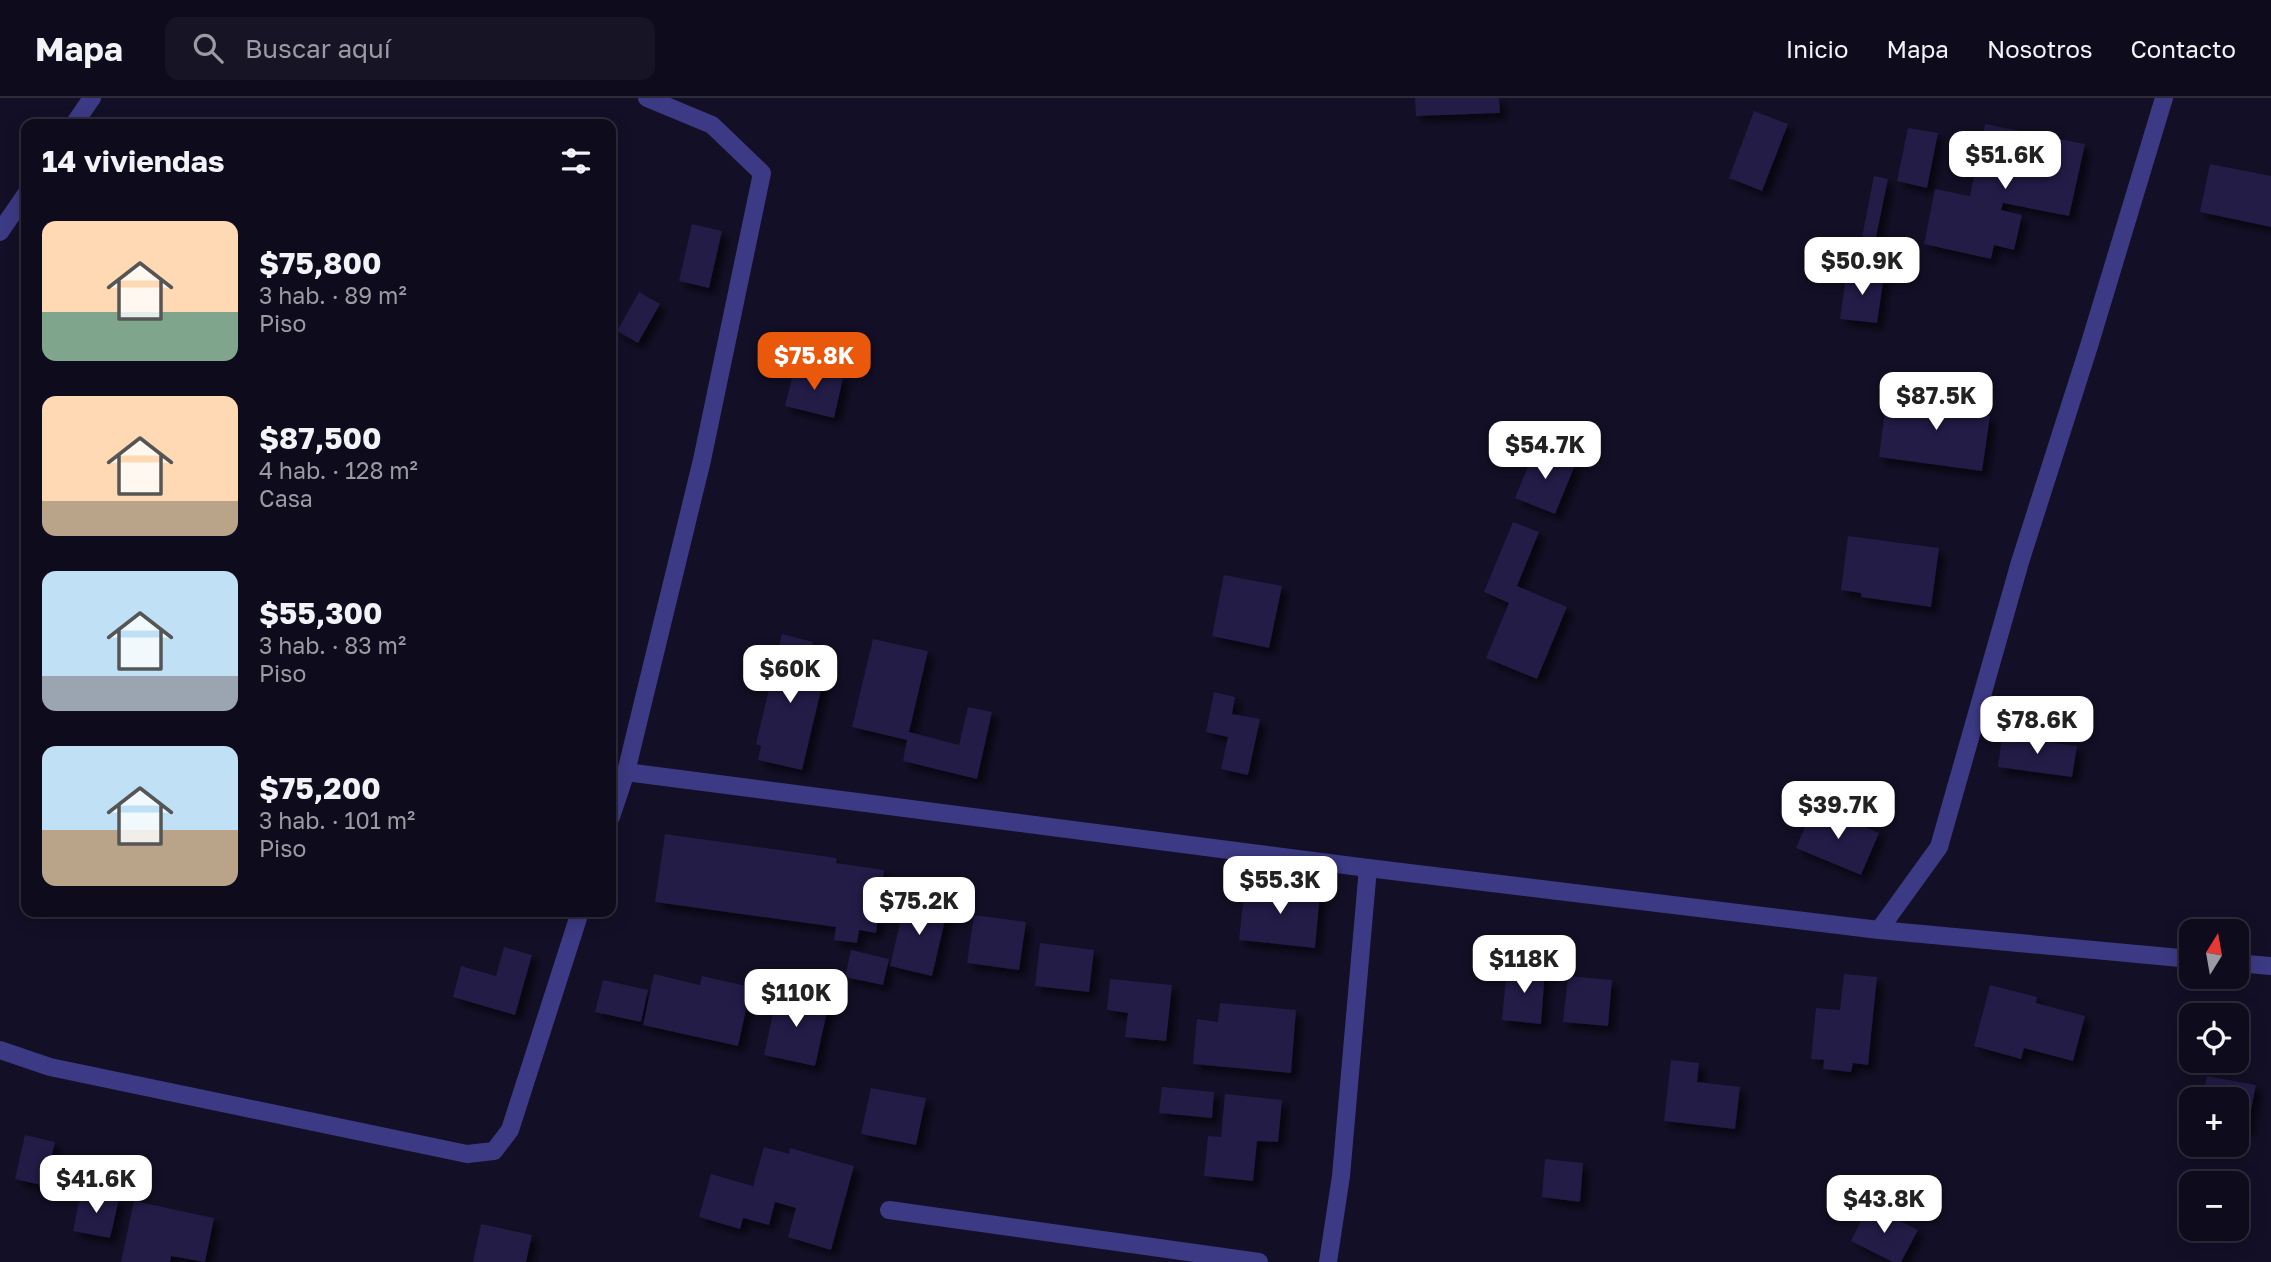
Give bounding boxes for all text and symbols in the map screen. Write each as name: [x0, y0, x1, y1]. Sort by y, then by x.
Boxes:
search box: [165, 17, 655, 80]
text: Mapa: [35, 29, 123, 68]
icon: search: [189, 29, 227, 67]
text: Buscar aquí: [245, 33, 391, 64]
text: Inicio: [1786, 34, 1848, 63]
text: Mapa: [1886, 34, 1949, 63]
text: Nosotros: [1987, 34, 2093, 63]
text: Contacto: [2131, 34, 2236, 63]
pin: $51.6K: [1948, 132, 2062, 191]
text: $51.6K: [1965, 140, 2045, 168]
icon: filters: [557, 142, 595, 180]
text: 14 viviendas: [42, 143, 225, 179]
pin: $50.9K: [1805, 238, 1919, 297]
text: $75,800: [259, 245, 382, 281]
text: $50.9K: [1820, 246, 1904, 274]
icon: home: [98, 249, 182, 333]
text: 3 hab. · 89 m²: [259, 281, 407, 309]
text: Piso: [259, 309, 306, 337]
pin: $75.8K: [757, 332, 871, 392]
text: $75.8K: [774, 341, 854, 369]
pin: $87.5K: [1879, 372, 1993, 432]
text: $87.5K: [1896, 381, 1976, 409]
text: $87,500: [259, 420, 382, 456]
pin: $54.7K: [1488, 422, 1602, 481]
icon: home: [98, 424, 182, 508]
text: $54.7K: [1505, 430, 1585, 458]
text: 4 hab. · 128 m²: [259, 456, 418, 484]
text: Casa: [259, 484, 313, 512]
text: $55,300: [259, 595, 383, 631]
icon: home: [98, 599, 182, 683]
text: 3 hab. · 83 m²: [259, 631, 406, 659]
pin: $60K: [749, 646, 831, 705]
text: $60K: [759, 654, 821, 682]
text: Piso: [259, 659, 306, 687]
pin: $78.6K: [1980, 696, 2094, 756]
text: $78.6K: [1996, 705, 2078, 733]
text: $75,200: [259, 770, 381, 806]
icon: home: [98, 774, 182, 858]
pin: $39.7K: [1781, 782, 1895, 841]
text: $39.7K: [1798, 790, 1878, 818]
text: 3 hab. · 101 m²: [259, 806, 415, 834]
text: Piso: [259, 834, 306, 862]
pin: $55.3K: [1223, 856, 1337, 916]
text: $55.3K: [1239, 865, 1321, 893]
pin: $75.2K: [862, 878, 976, 937]
text: $75.2K: [879, 886, 959, 914]
north arrow: [2179, 919, 2249, 989]
map controls: [2179, 919, 2249, 1241]
pin: $118K: [1475, 936, 1573, 995]
text: $118K: [1489, 944, 1559, 972]
pin: $110K: [747, 970, 845, 1029]
text: $110K: [761, 978, 831, 1006]
button: locate: [2179, 1003, 2249, 1073]
button: +: [2179, 1087, 2249, 1157]
pin: $41.6K: [39, 1156, 153, 1215]
text: $41.6K: [56, 1164, 136, 1192]
button: −: [2179, 1171, 2249, 1241]
pin: $43.8K: [1827, 1176, 1941, 1235]
text: $43.8K: [1843, 1184, 1925, 1212]

